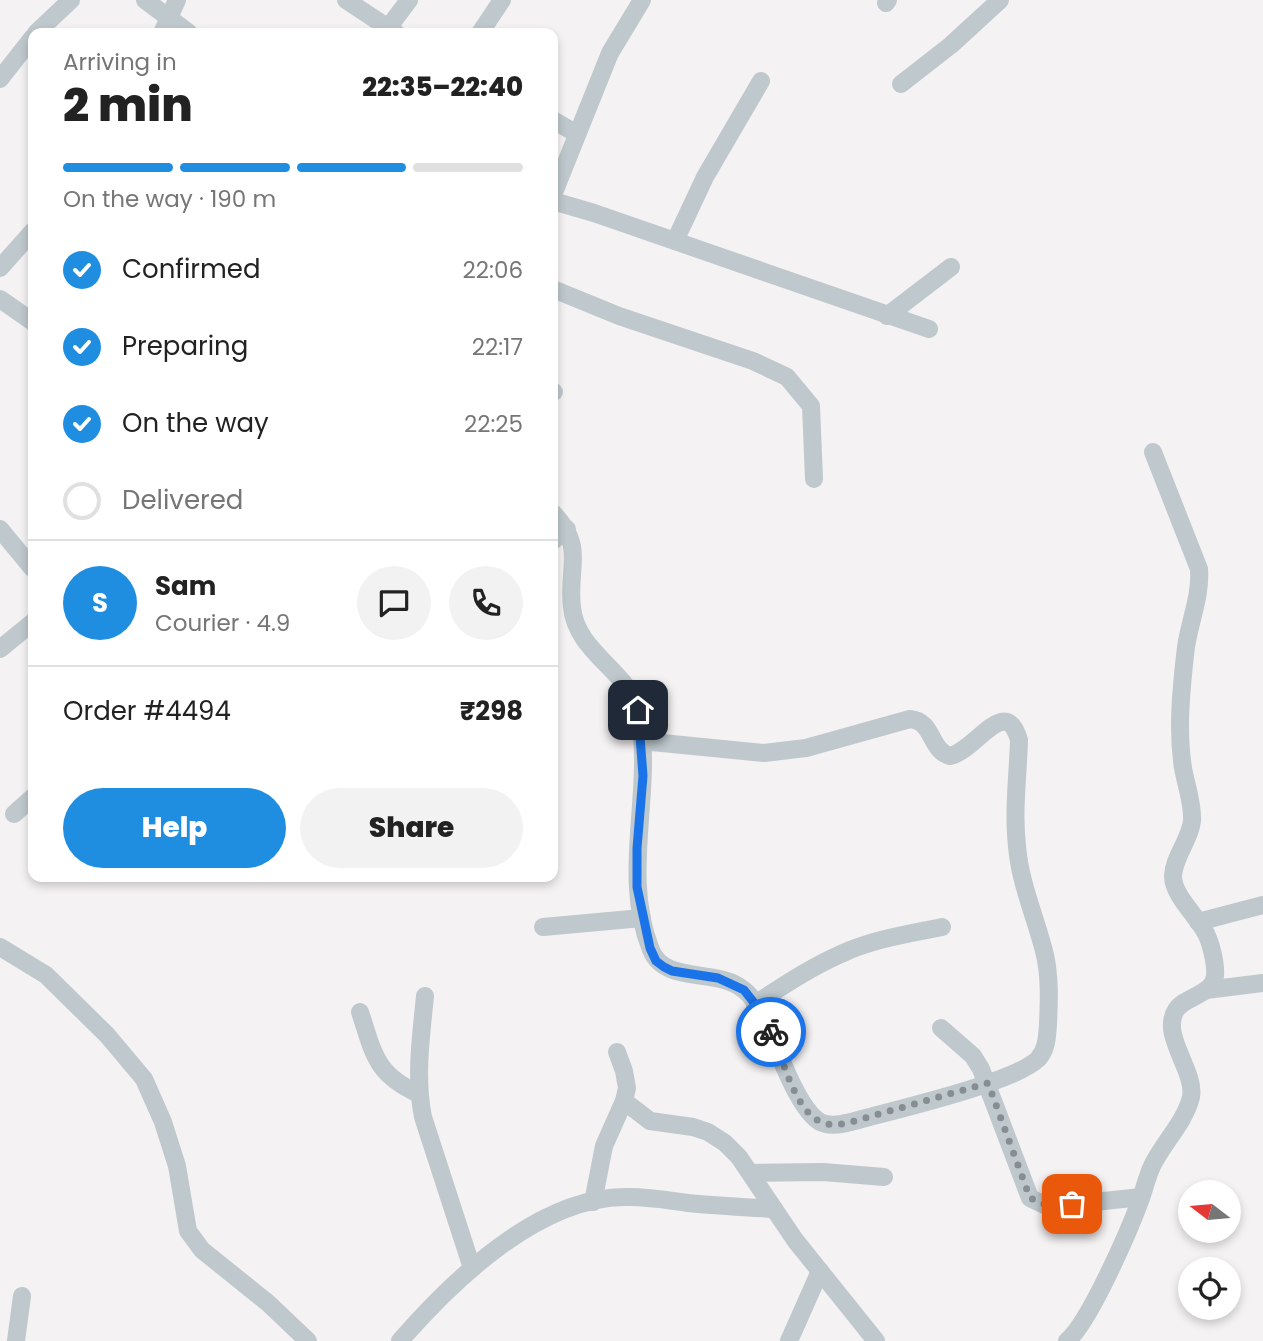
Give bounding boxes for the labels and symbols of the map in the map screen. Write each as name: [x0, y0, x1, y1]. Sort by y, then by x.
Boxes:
pin: [608, 680, 668, 740]
courier: [736, 997, 806, 1067]
pin: [1042, 1174, 1102, 1234]
north arrow: [1178, 1180, 1241, 1242]

